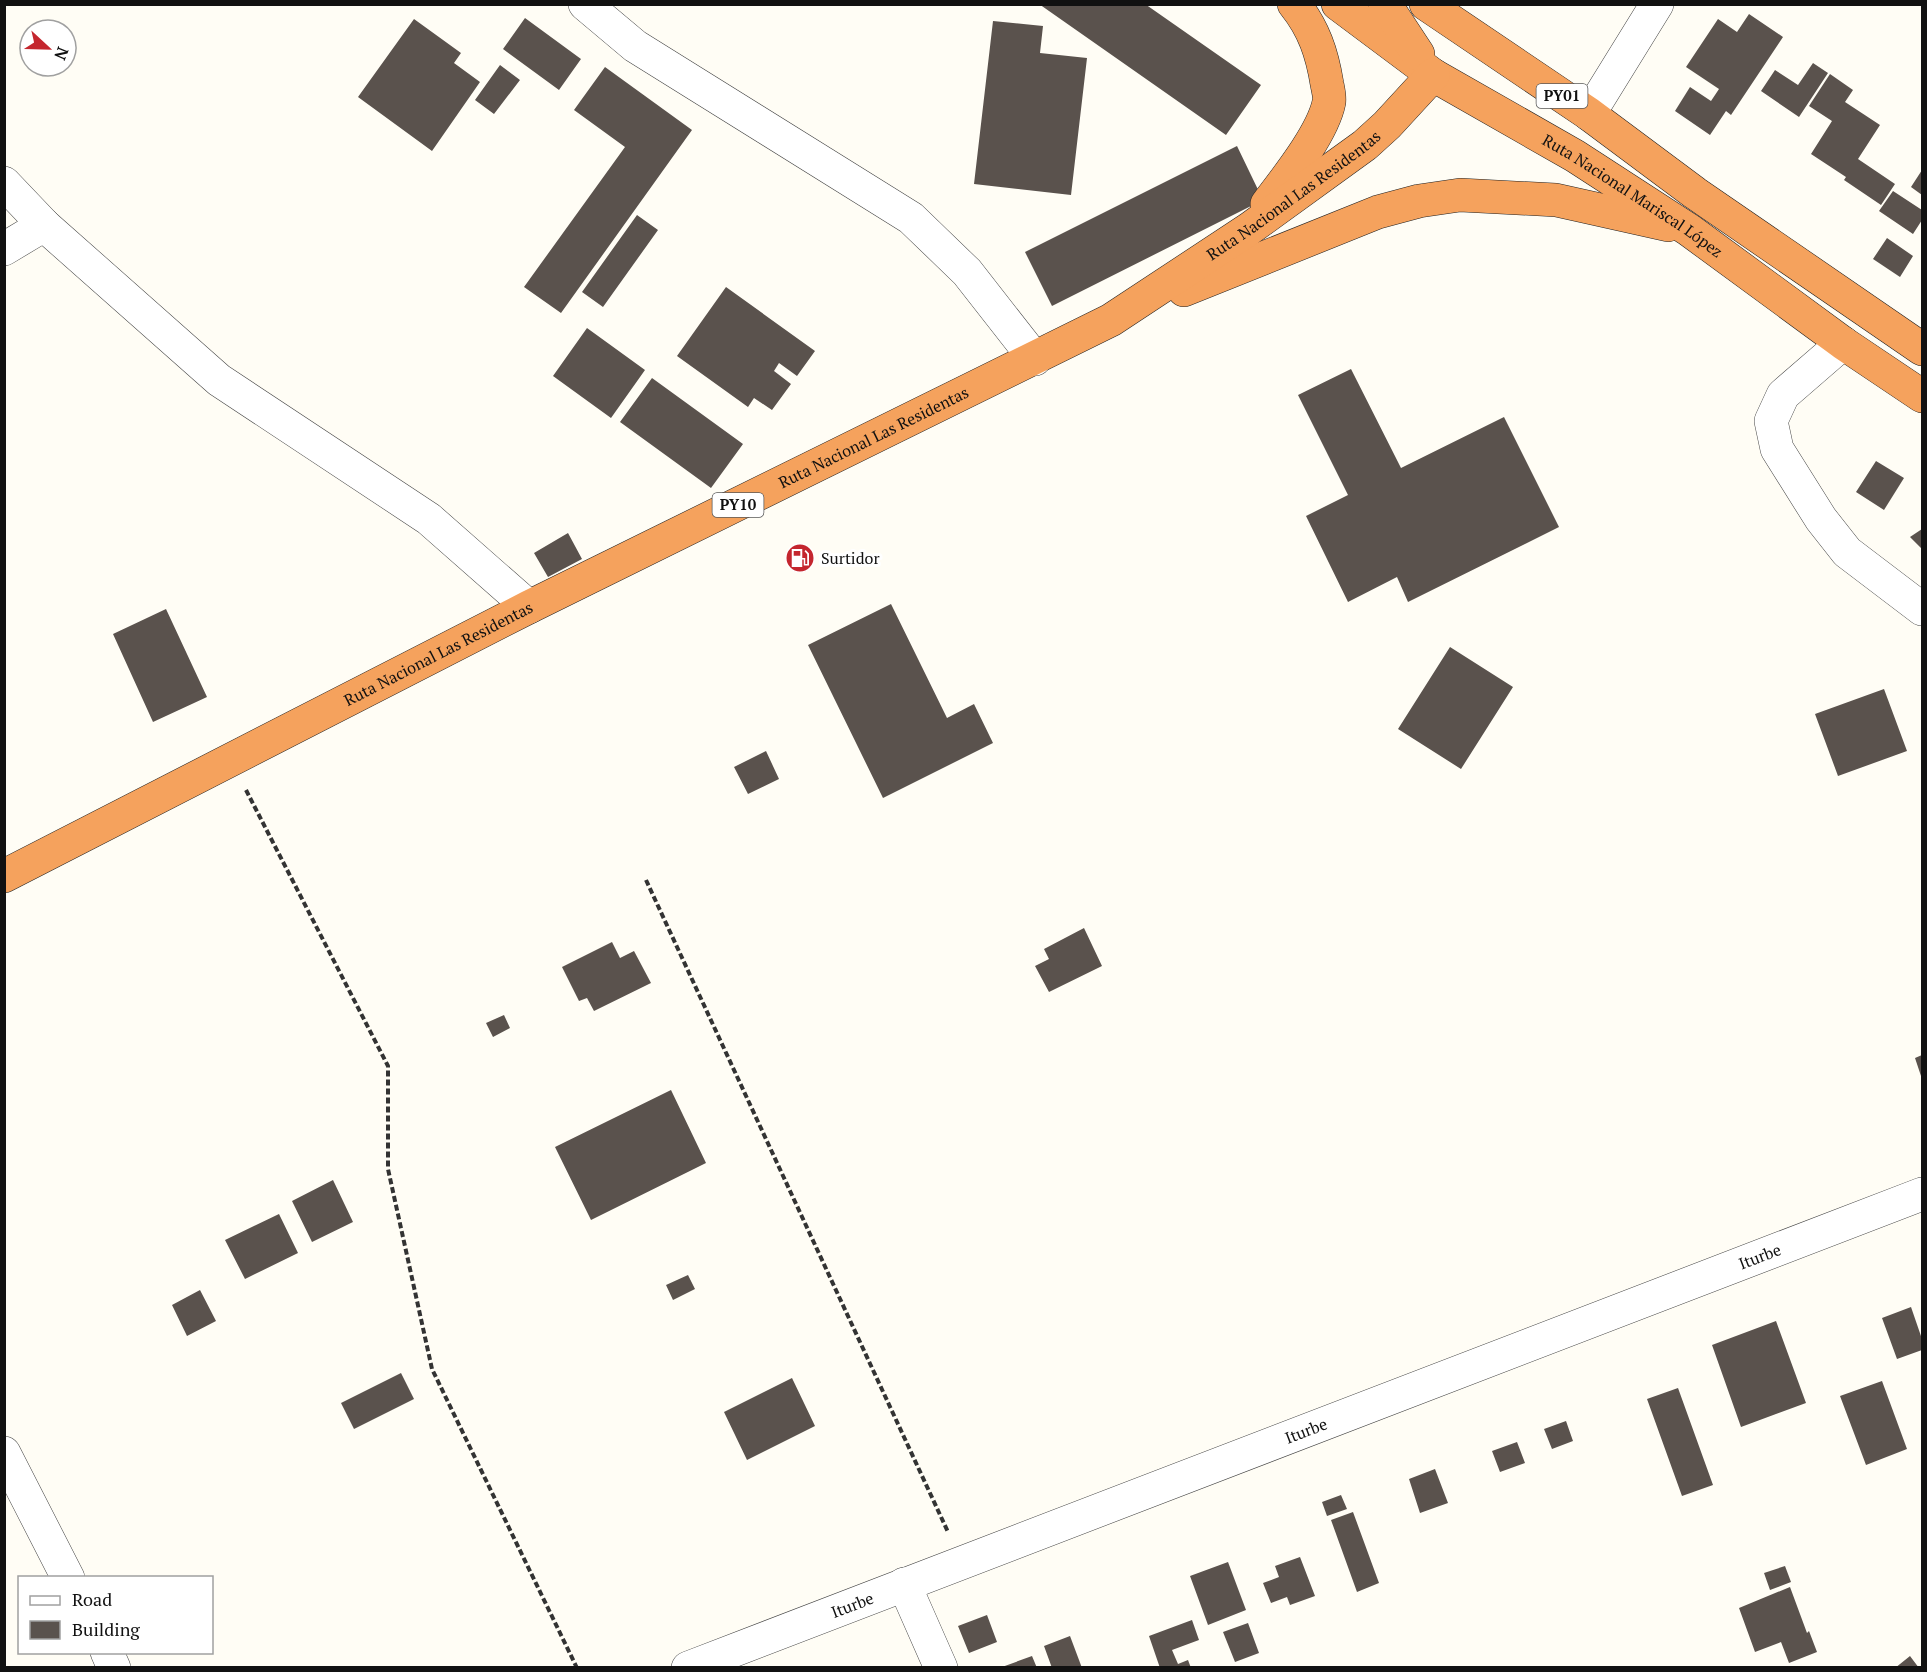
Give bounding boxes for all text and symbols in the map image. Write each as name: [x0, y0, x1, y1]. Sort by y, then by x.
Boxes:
north arrow: [18, 18, 78, 78]
text: N: [49, 44, 74, 63]
road number: PY01: [1536, 84, 1588, 108]
street label: Ruta Nacional Las Residentas: [1202, 125, 1385, 265]
street label: Ruta Nacional Mariscal López: [1539, 129, 1727, 262]
street label: Ruta Nacional Las Residentas: [775, 381, 972, 493]
road number: PY10: [712, 493, 764, 517]
fuel station icon: Surtidor: [784, 542, 816, 574]
place label: Surtidor: [821, 547, 880, 569]
street label: Ruta Nacional Las Residentas: [340, 596, 537, 711]
street label: Iturbe: [1735, 1238, 1784, 1274]
street label: Iturbe: [1282, 1413, 1330, 1449]
legend: [18, 1576, 213, 1654]
text: Road: [72, 1587, 112, 1611]
street label: Iturbe: [828, 1587, 877, 1623]
text: Building: [72, 1617, 140, 1641]

